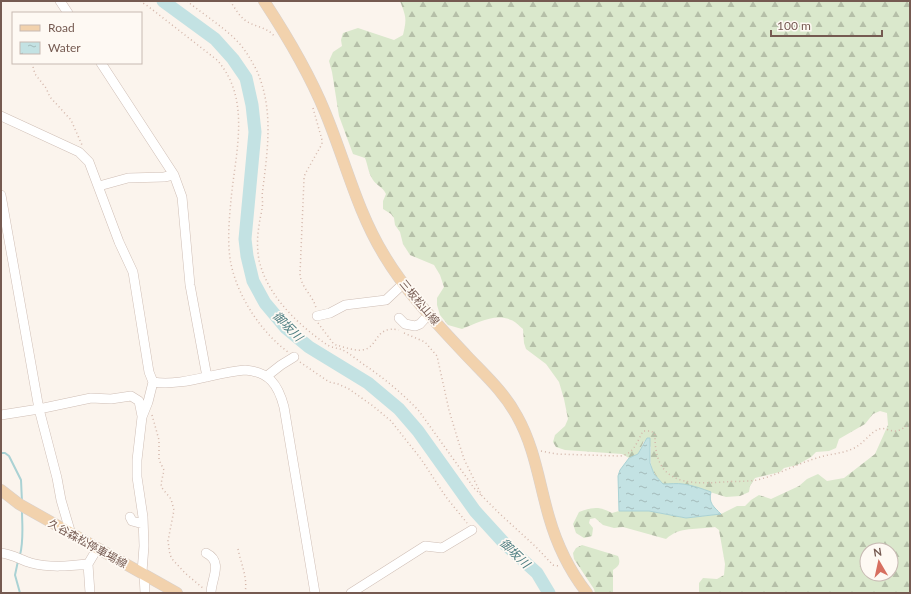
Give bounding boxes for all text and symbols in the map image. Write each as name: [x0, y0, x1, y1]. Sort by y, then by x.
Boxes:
legend: [12, 12, 142, 64]
scale bar: [771, 12, 882, 38]
text: 100 m: [777, 18, 811, 33]
text: Road: [48, 20, 75, 35]
text: Water: [48, 40, 81, 55]
street label: 三坂松山線: [397, 277, 443, 327]
water label: 御坂川: [270, 308, 307, 345]
street label: 久谷森松停車場線: [46, 516, 130, 570]
water label: 御坂川: [497, 535, 535, 572]
north arrow: [859, 542, 899, 582]
text: N: [872, 545, 883, 559]

